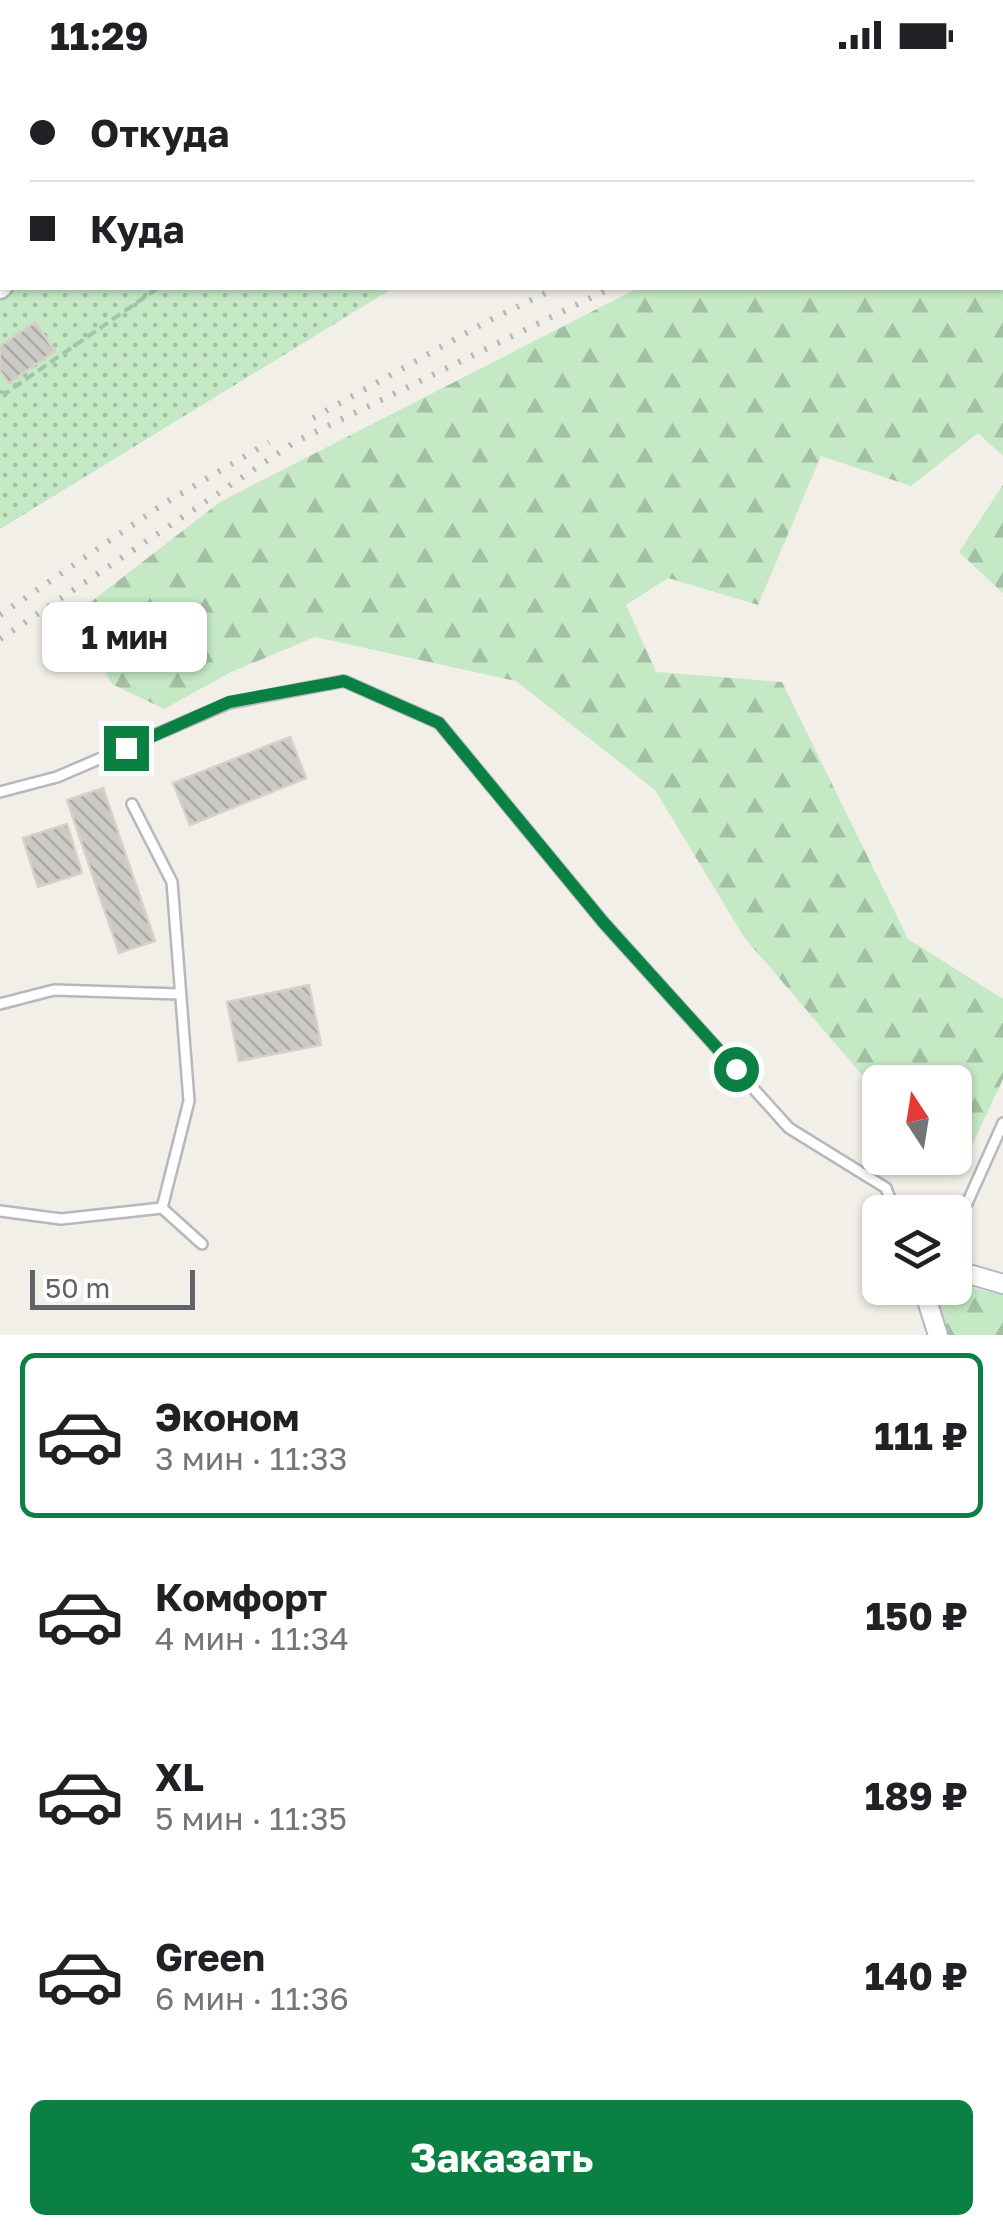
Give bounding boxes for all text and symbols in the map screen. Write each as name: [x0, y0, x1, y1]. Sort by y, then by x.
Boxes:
text: 11:29: [50, 13, 149, 58]
text: Откуда: [90, 110, 229, 155]
text: Куда: [90, 206, 184, 251]
callout: 1 мин: [44, 603, 208, 673]
text: 1 мин: [81, 618, 168, 656]
route end: [104, 726, 149, 771]
route start: [714, 1047, 759, 1092]
north arrow: [862, 1065, 972, 1175]
map controls: [862, 1065, 972, 1305]
button: layers: [862, 1195, 972, 1305]
scale bar: [30, 1265, 195, 1310]
text: 50 m: [45, 1271, 110, 1304]
icon: car: [35, 1391, 125, 1481]
text: Эконом: [155, 1394, 299, 1439]
text: 111 ₽: [874, 1413, 968, 1458]
text: 3 мин · 11:33: [155, 1439, 347, 1477]
icon: car: [35, 1571, 125, 1661]
text: Комфорт: [155, 1574, 327, 1619]
text: 150 ₽: [865, 1593, 968, 1638]
text: 4 мин · 11:34: [155, 1619, 349, 1657]
icon: car: [35, 1751, 125, 1841]
text: XL: [155, 1754, 204, 1799]
text: 189 ₽: [865, 1773, 968, 1818]
text: 5 мин · 11:35: [155, 1799, 347, 1837]
icon: car: [35, 1931, 125, 2021]
text: Green: [155, 1934, 265, 1979]
text: 140 ₽: [865, 1953, 968, 1998]
text: 6 мин · 11:36: [155, 1979, 349, 2017]
button: Заказать: [30, 2100, 973, 2215]

